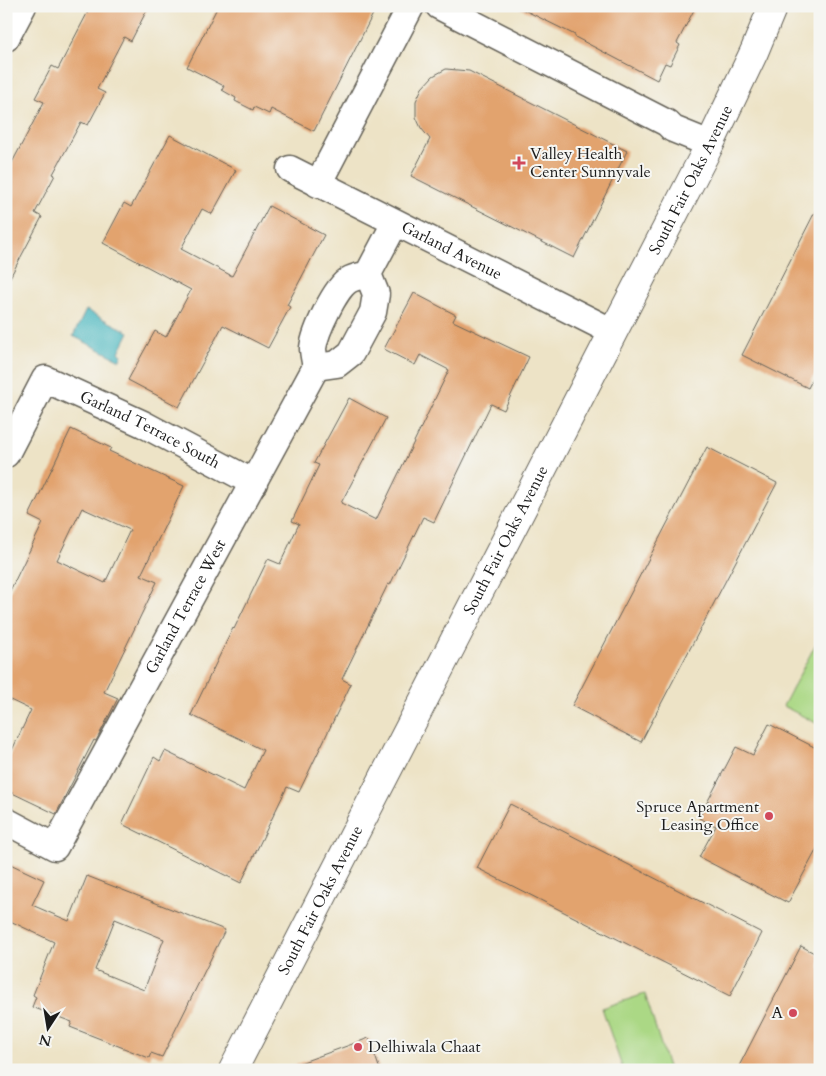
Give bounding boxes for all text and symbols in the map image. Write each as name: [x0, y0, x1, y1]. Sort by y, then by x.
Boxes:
street label: South Fair Oaks Avenue: [644, 101, 738, 259]
place label: Valley Health Center Sunnyvale: [530, 143, 651, 183]
marker: Valley Health Center Sunnyvale: [512, 156, 526, 170]
street label: Garland Avenue: [397, 216, 506, 285]
street label: Garland Terrace South: [76, 385, 224, 474]
street label: South Fair Oaks Avenue: [458, 462, 554, 619]
street label: Garland Terrace West: [140, 535, 231, 678]
place label: Spruce Apartment Leasing Office: [636, 796, 759, 836]
marker: Spruce Apartment Leasing Office: [763, 810, 775, 822]
street label: South Fair Oaks Avenue: [273, 822, 368, 979]
place label: A: [772, 1002, 784, 1024]
north arrow: [22, 1004, 72, 1054]
marker: A: [787, 1007, 799, 1019]
text: N: [37, 1030, 53, 1051]
place label: Delhiwala Chaat: [368, 1036, 481, 1058]
marker: Delhiwala Chaat: [352, 1041, 364, 1053]

